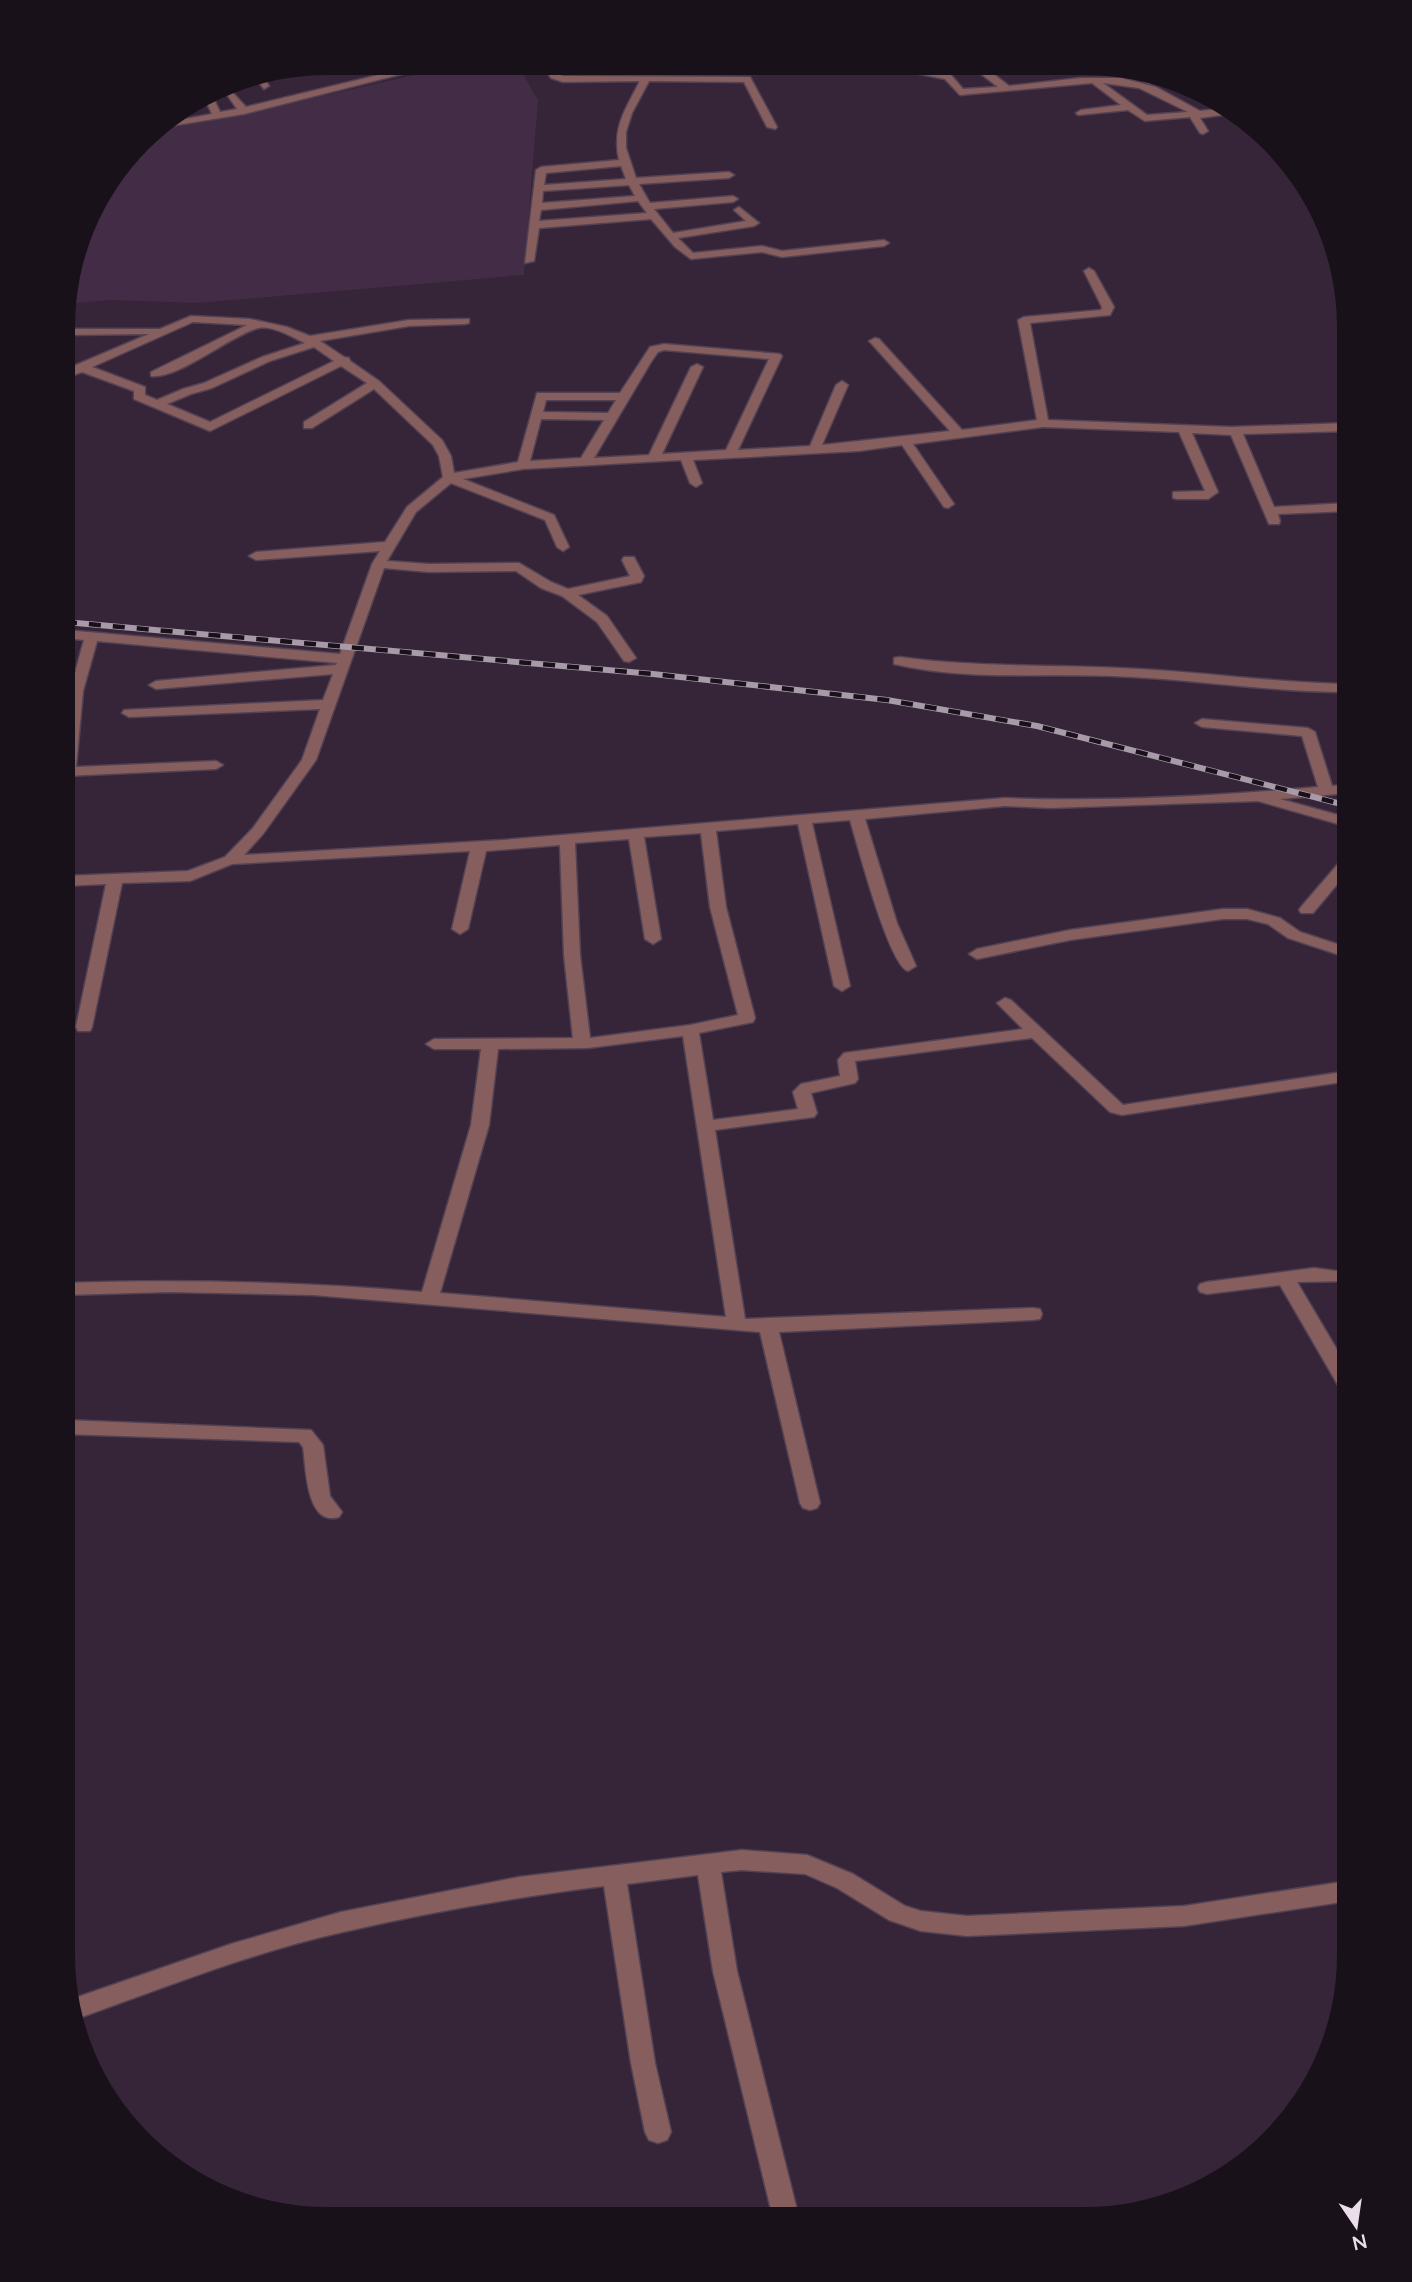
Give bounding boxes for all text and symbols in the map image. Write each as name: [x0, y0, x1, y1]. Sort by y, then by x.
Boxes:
north arrow: [1321, 2191, 1391, 2261]
text: N: [1350, 2230, 1370, 2256]

